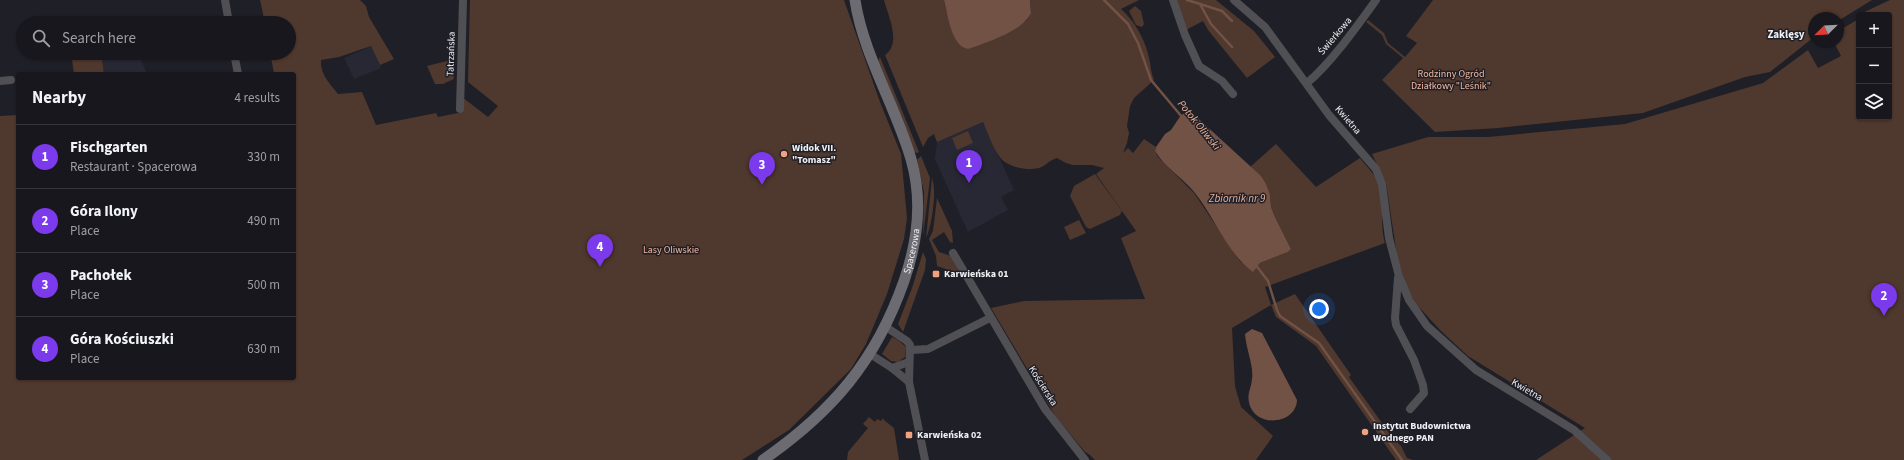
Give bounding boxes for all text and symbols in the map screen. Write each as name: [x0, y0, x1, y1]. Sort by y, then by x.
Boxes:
north arrow: [1808, 12, 1844, 48]
map controls: [1856, 12, 1892, 120]
button: +: [1856, 12, 1892, 48]
street label: Świerkowa: [1315, 14, 1355, 58]
search box: [16, 16, 296, 60]
icon: search: [30, 27, 52, 49]
district label: Zaklęsy: [1767, 27, 1805, 42]
text: Search here: [62, 28, 136, 49]
street label: Tatrzańska: [443, 31, 459, 77]
button: −: [1856, 48, 1892, 84]
park label: Rodzinny Ogród Działkowy "Leśnik": [1411, 67, 1491, 93]
button: layers: [1856, 84, 1892, 120]
text: Nearby: [32, 86, 86, 110]
text: 4 results: [235, 89, 280, 107]
water label: Potok Oliwski: [1174, 97, 1224, 153]
street label: Kwietna: [1332, 103, 1364, 137]
text: Fischgarten: [70, 137, 148, 158]
place label: Widok VII. "Tomasz": [792, 141, 836, 167]
text: 1: [42, 148, 48, 166]
text: 330 m: [247, 148, 280, 166]
marker: Widok VII. "Tomasz": [779, 149, 789, 159]
pin: 1: [956, 150, 982, 183]
pin: 3: [749, 152, 775, 185]
text: Restaurant · Spacerowa: [70, 158, 197, 176]
water label: Zbiornik nr 9: [1208, 191, 1265, 206]
text: Góra Ilony: [70, 201, 138, 222]
text: 2: [42, 212, 48, 230]
text: 490 m: [247, 212, 280, 230]
text: Place: [70, 222, 99, 240]
street label: Spacerowa: [900, 228, 923, 276]
pin: 4: [587, 234, 613, 267]
park label: Lasy Oliwskie: [643, 243, 699, 257]
text: Pachołek: [70, 265, 132, 286]
place label: Karwieńska 01: [944, 267, 1009, 281]
marker: Karwieńska 01: [931, 269, 941, 279]
text: 3: [42, 276, 48, 294]
text: 500 m: [247, 276, 280, 294]
pin: 2: [1871, 283, 1897, 316]
text: Place: [70, 286, 99, 304]
your location: [1309, 299, 1329, 319]
text: Góra Kościuszki: [70, 329, 174, 350]
text: 4: [42, 340, 48, 358]
text: 630 m: [247, 340, 280, 358]
text: Place: [70, 350, 99, 368]
street label: Kościerska: [1025, 363, 1061, 409]
street label: Kwietna: [1509, 375, 1545, 405]
place label: Instytut Budownictwa Wodnego PAN: [1373, 419, 1471, 445]
marker: Instytut Budownictwa Wodnego PAN: [1360, 427, 1370, 437]
place label: Karwieńska 02: [917, 428, 982, 442]
marker: Karwieńska 02: [904, 430, 914, 440]

